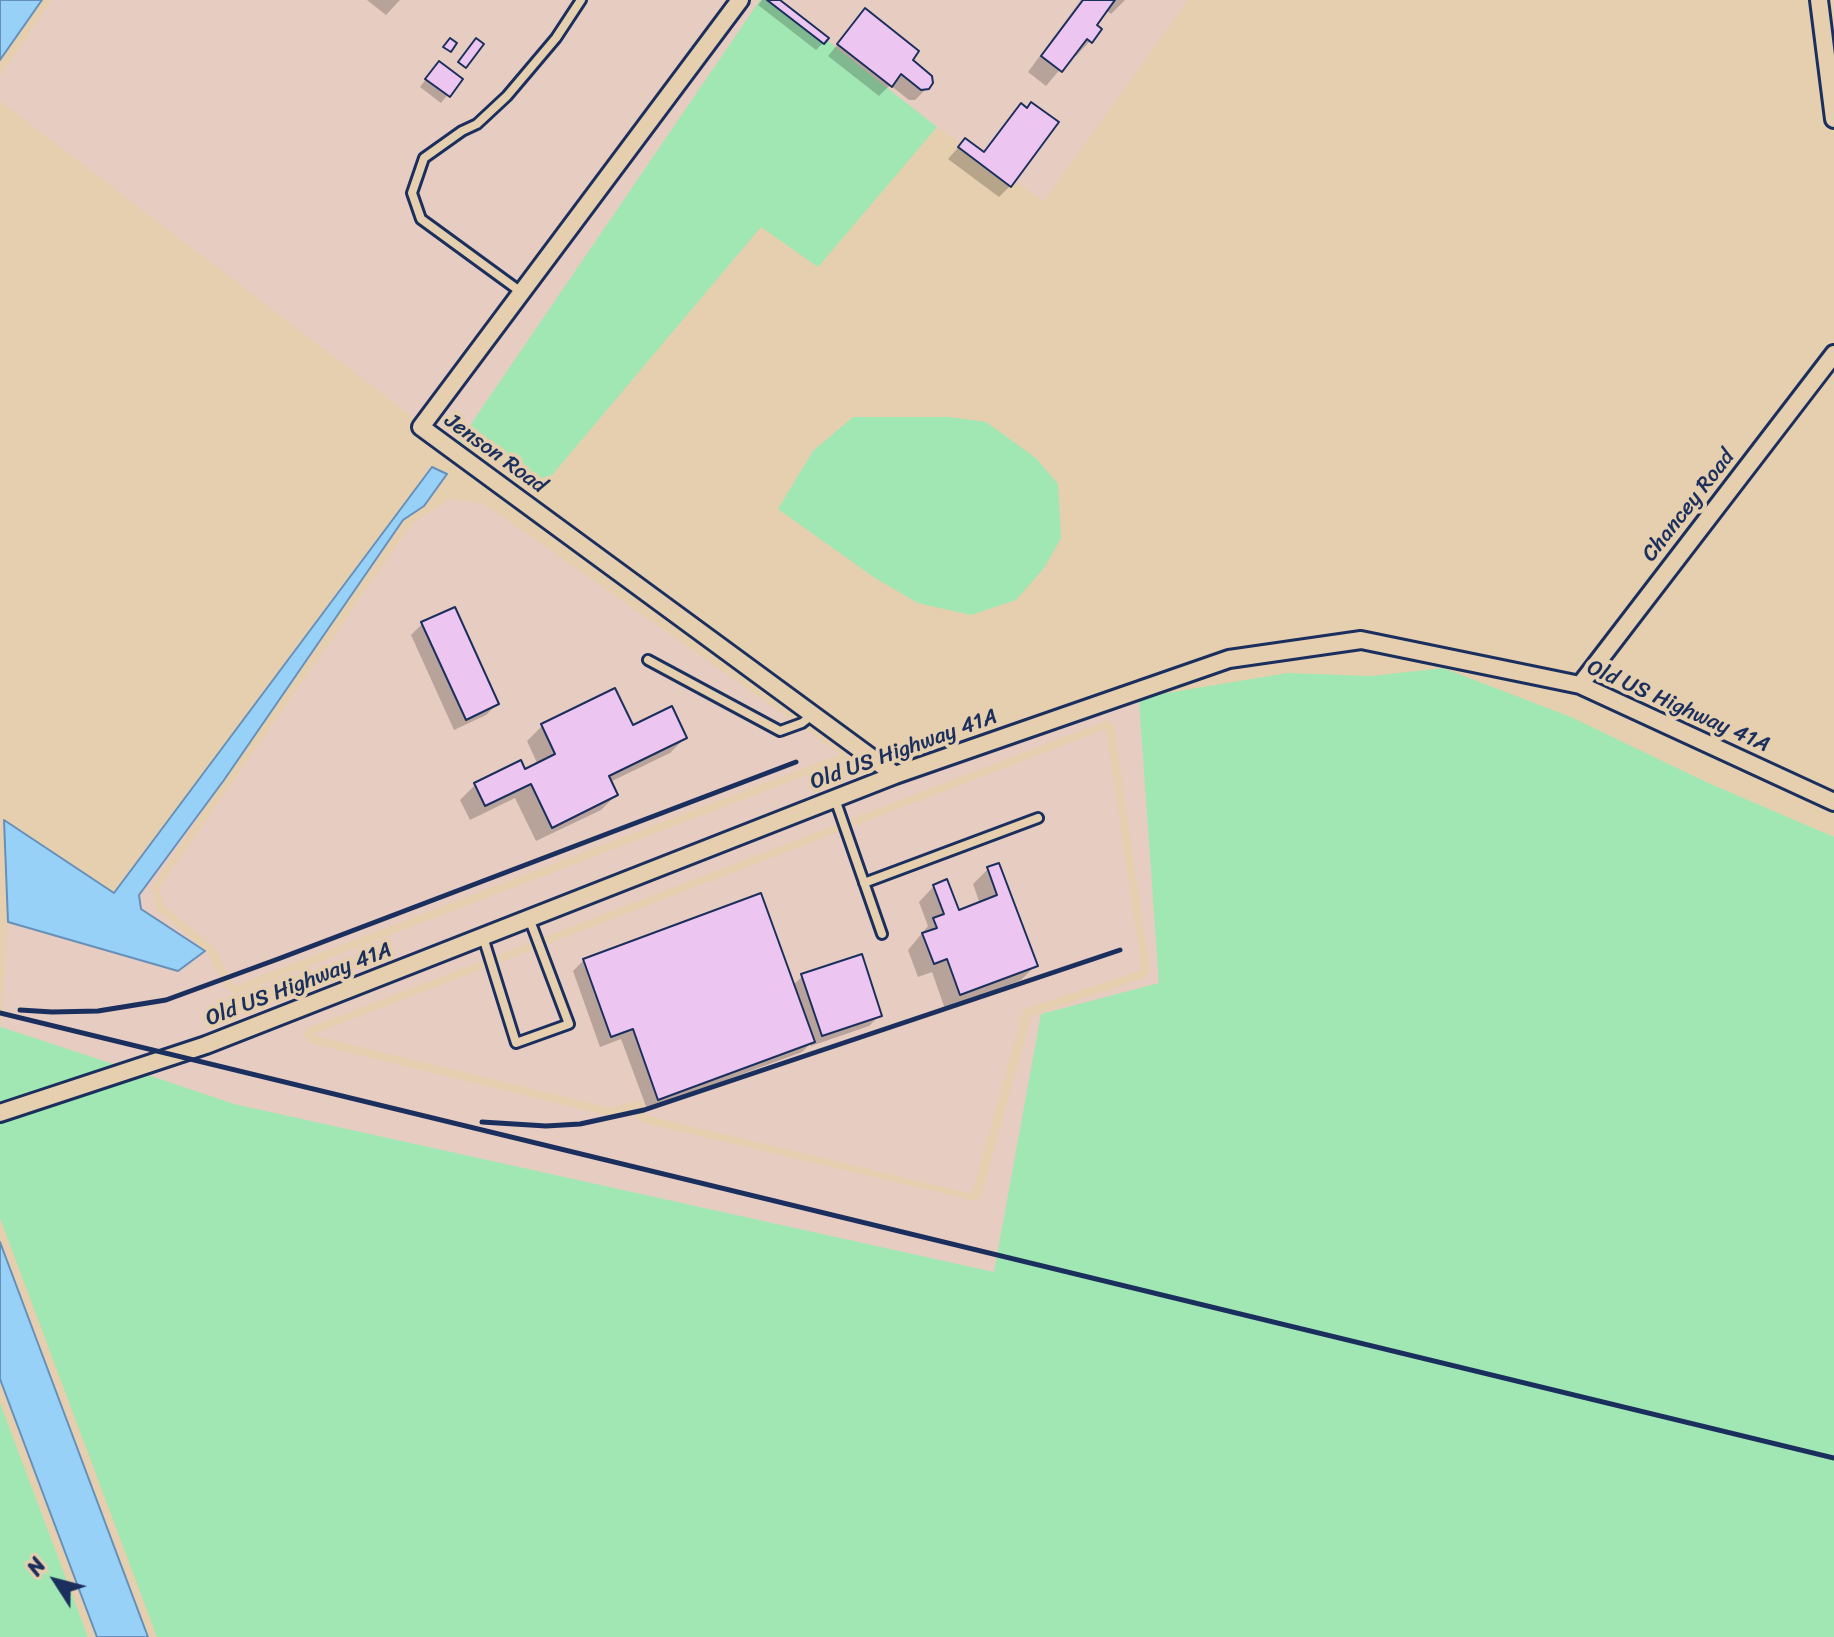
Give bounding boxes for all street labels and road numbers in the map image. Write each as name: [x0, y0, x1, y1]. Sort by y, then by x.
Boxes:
street label: Jenson Road: [439, 408, 551, 500]
street label: Chancey Road: [1637, 445, 1741, 567]
street label: Old US Highway 41A: [1583, 655, 1773, 759]
street label: Old US Highway 41A: [807, 704, 1001, 796]
street label: Old US Highway 41A: [202, 937, 396, 1033]

